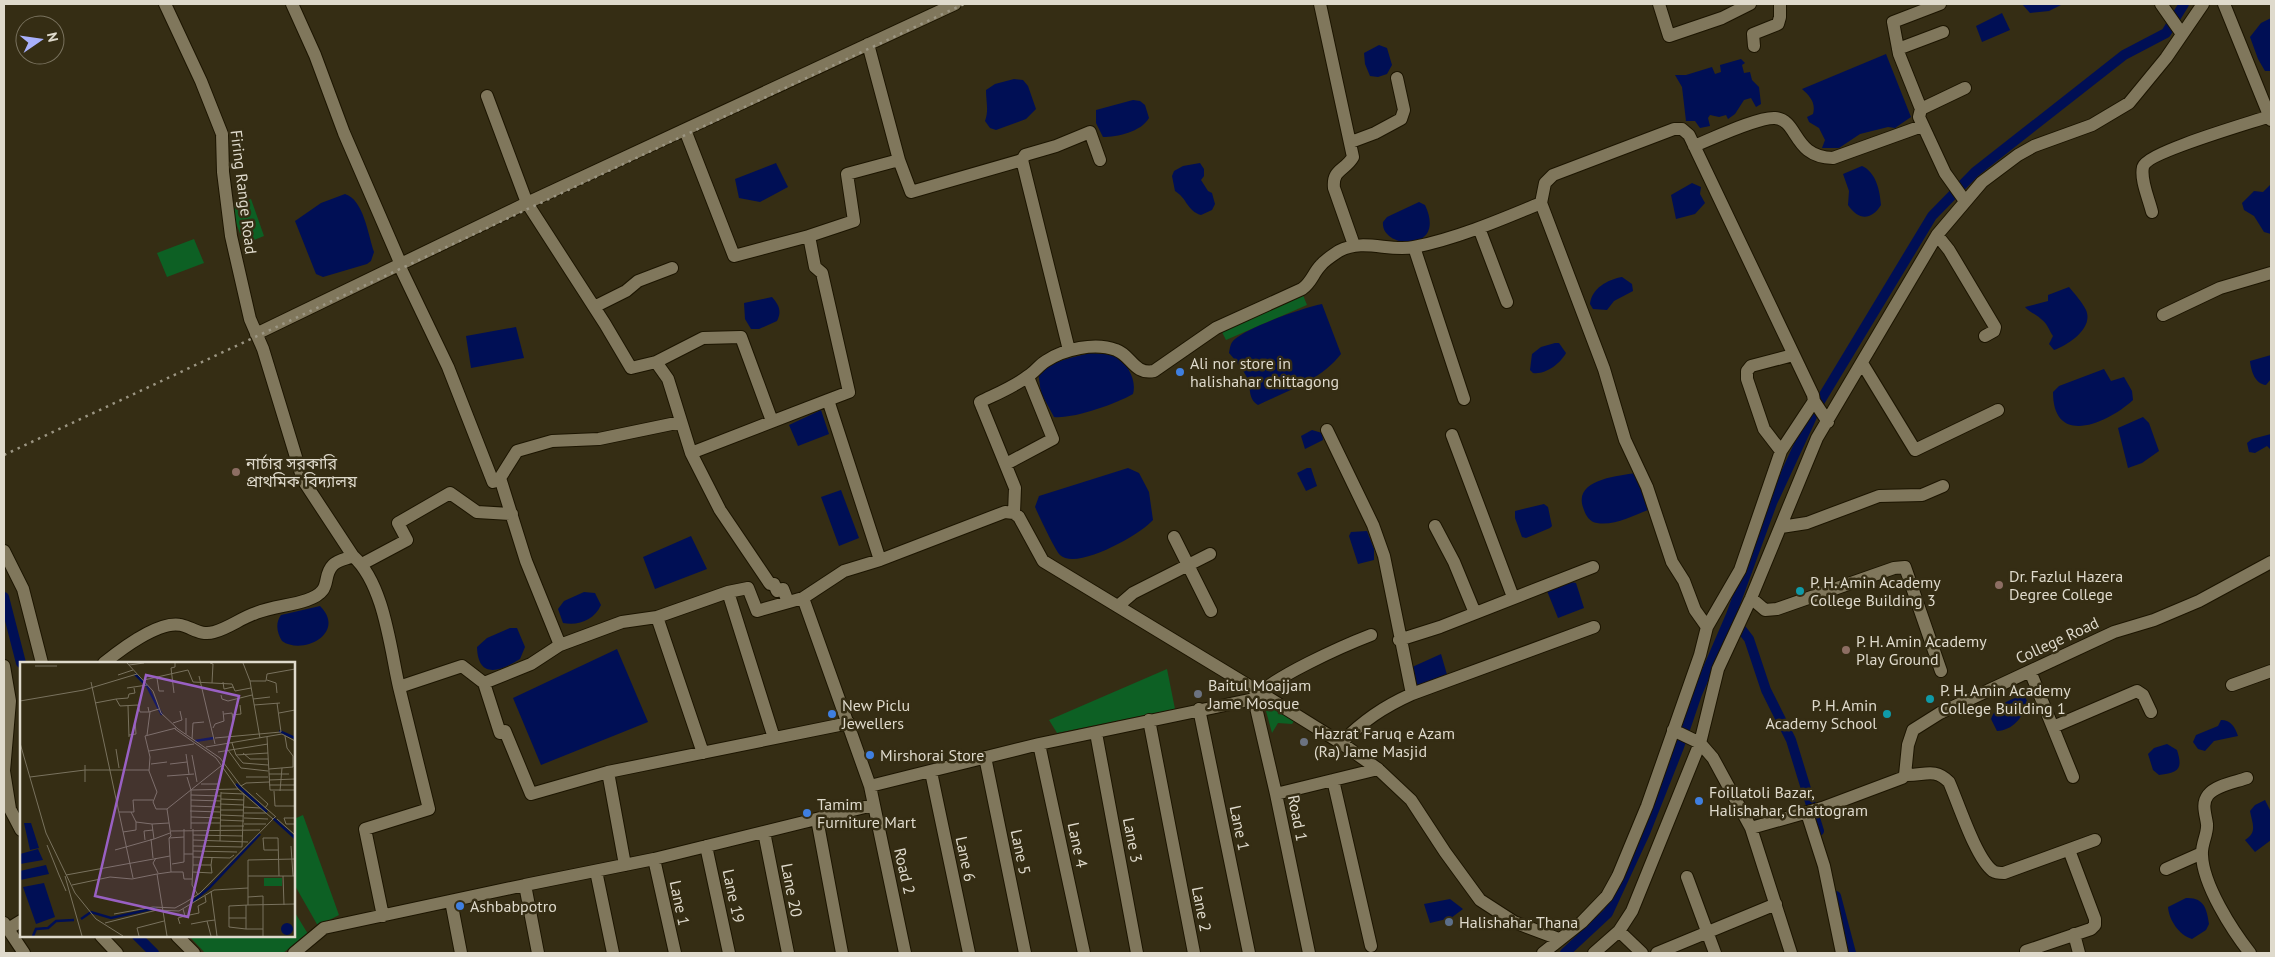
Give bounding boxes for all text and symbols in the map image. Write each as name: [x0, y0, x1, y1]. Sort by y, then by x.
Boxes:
north arrow: [15, 15, 65, 65]
text: N: [43, 31, 62, 44]
street label: Firing Range Road: [226, 129, 262, 255]
place label: Ali nor store in halishahar chittagong: [1190, 353, 1339, 391]
marker: Ali nor store in halishahar chittagong: [1174, 366, 1186, 378]
place label: নার্চার সরকারি প্রাথমিক বিদ্যালয়: [245, 453, 358, 491]
marker: নার্চার সরকারি প্রাথমিক বিদ্যালয়: [230, 466, 242, 478]
place label: Dr. Fazlul Hazera Degree College: [2009, 566, 2123, 604]
place label: P. H. Amin Academy College Building 3: [1810, 572, 1941, 610]
marker: Dr. Fazlul Hazera Degree College: [1993, 579, 2005, 591]
marker: P. H. Amin Academy College Building 3: [1794, 585, 1806, 597]
street label: College Road: [2012, 612, 2102, 668]
place label: P. H. Amin Academy Play Ground: [1856, 631, 1987, 669]
marker: P. H. Amin Academy Play Ground: [1840, 644, 1852, 656]
inset map: [20, 662, 295, 937]
place label: Baitul Moajjam Jame Mosque: [1207, 675, 1311, 713]
place label: P. H. Amin Academy College Building 1: [1940, 680, 2071, 718]
marker: Baitul Moajjam Jame Mosque: [1192, 688, 1204, 700]
marker: P. H. Amin Academy College Building 1: [1924, 693, 1936, 705]
place label: New Piclu Jewellers: [841, 695, 910, 733]
place label: P. H. Amin Academy School: [1766, 695, 1877, 733]
marker: New Piclu Jewellers: [826, 708, 838, 720]
marker: P. H. Amin Academy School: [1881, 708, 1893, 720]
place label: Hazrat Faruq e Azam (Ra) Jame Masjid: [1314, 723, 1455, 761]
marker: Hazrat Faruq e Azam (Ra) Jame Masjid: [1298, 736, 1310, 748]
place label: Mirshorai Store: [880, 745, 984, 765]
marker: Mirshorai Store: [864, 749, 876, 761]
place label: Foillatoli Bazar, Halishahar, Chattogram: [1709, 782, 1868, 820]
street label: Road 1: [1284, 793, 1312, 843]
place label: Tamim Furniture Mart: [817, 794, 917, 832]
marker: Foillatoli Bazar, Halishahar, Chattogram: [1693, 795, 1705, 807]
street label: Lane 1: [1225, 804, 1255, 852]
marker: Tamim Furniture Mart: [801, 807, 813, 819]
street label: Lane 3: [1119, 816, 1147, 864]
street label: Lane 4: [1063, 821, 1093, 870]
street label: Lane 5: [1006, 828, 1036, 876]
street label: Lane 6: [951, 835, 981, 883]
street label: Road 2: [890, 846, 920, 896]
street label: Lane 20: [777, 861, 807, 919]
street label: Lane 19: [719, 867, 749, 925]
street label: Lane 1: [665, 879, 695, 927]
street label: Lane 2: [1188, 885, 1216, 933]
place label: Ashbabpotro: [470, 896, 557, 916]
marker: Ashbabpotro: [454, 900, 466, 912]
place label: Halishahar Thana: [1459, 912, 1578, 932]
marker: Halishahar Thana: [1443, 916, 1455, 928]

